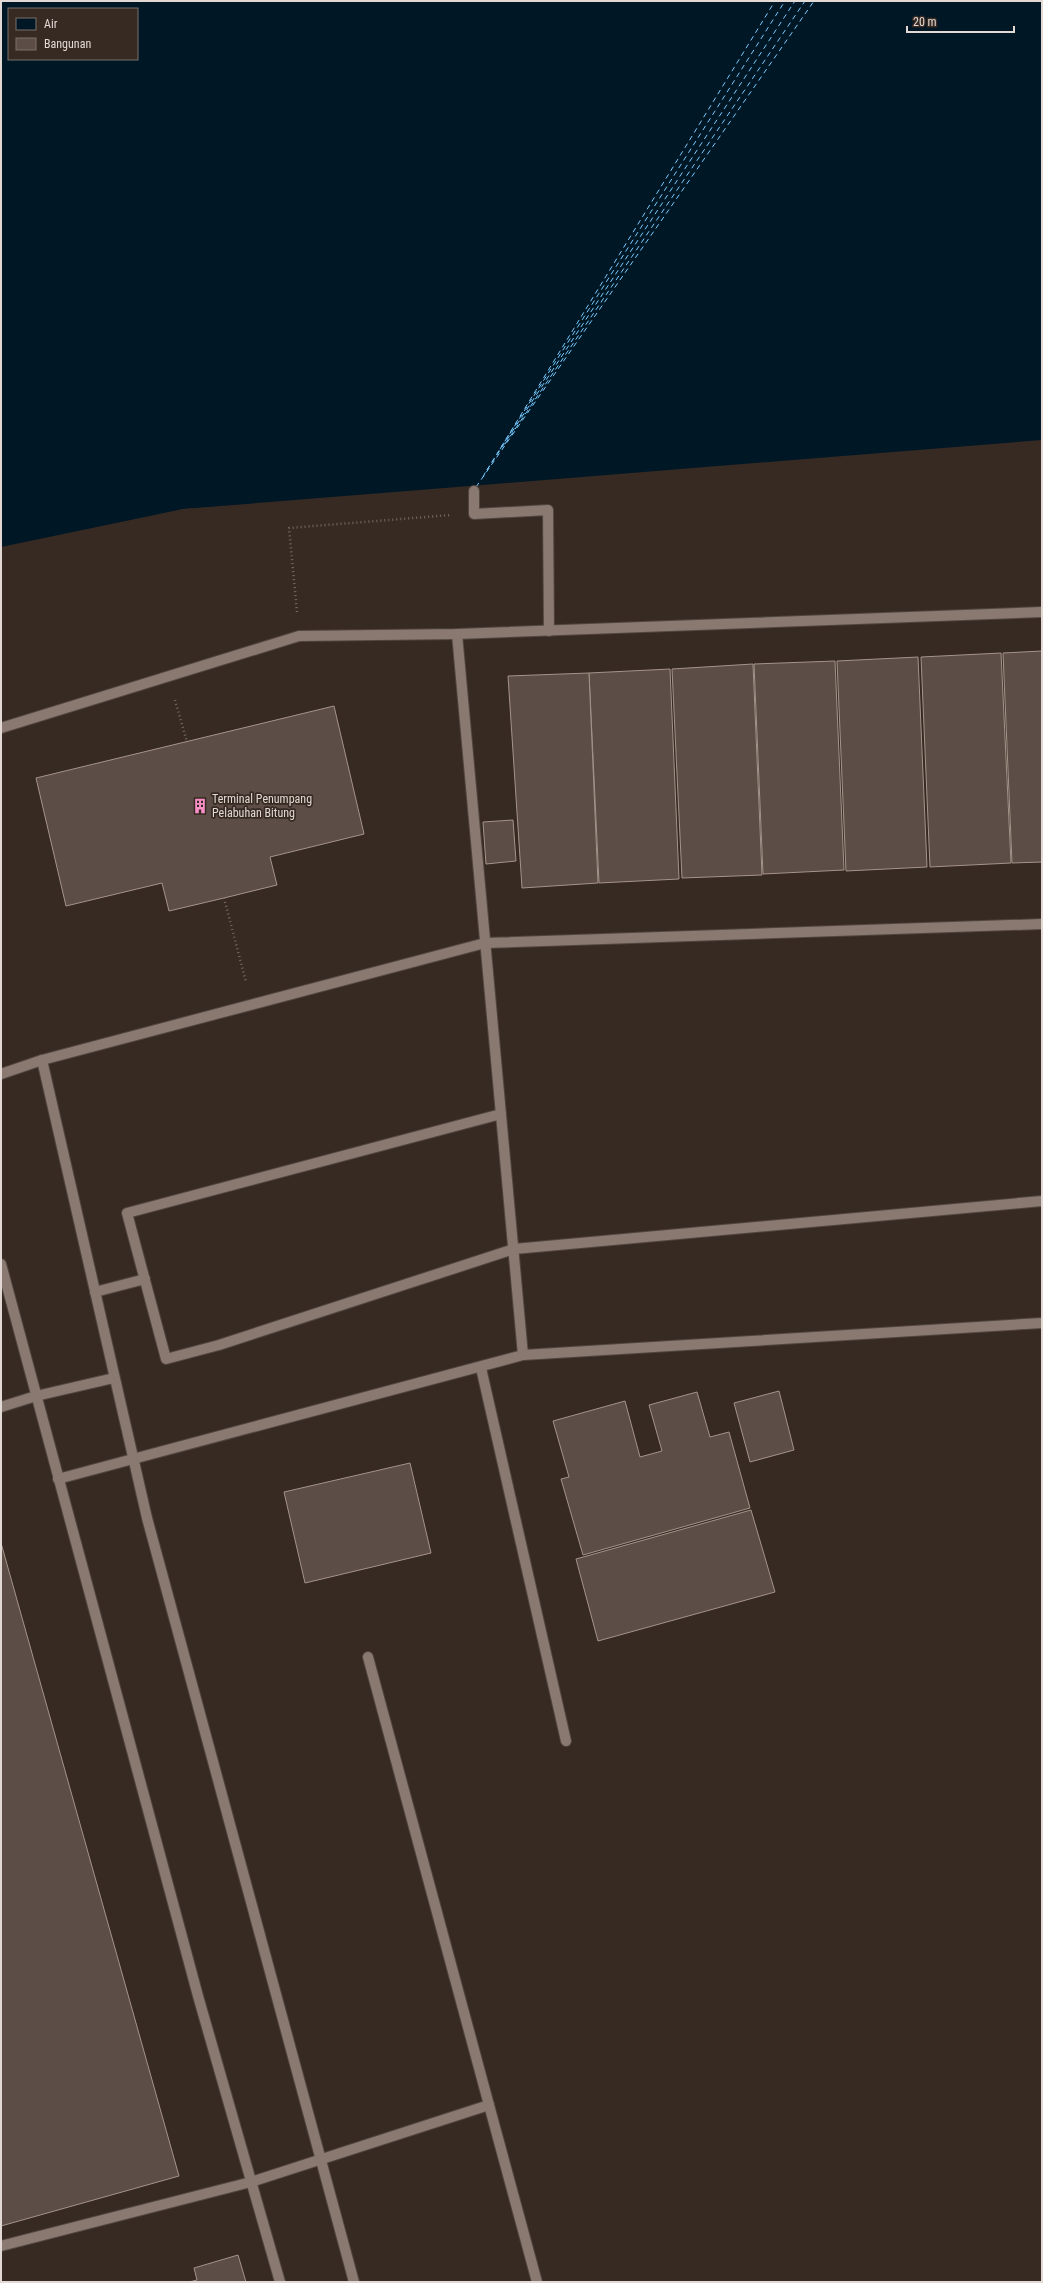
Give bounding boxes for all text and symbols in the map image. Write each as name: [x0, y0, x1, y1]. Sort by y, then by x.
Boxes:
legend: [8, 8, 138, 60]
scale bar: [907, 8, 1014, 34]
text: 20 m: [913, 15, 937, 29]
text: Air: [44, 17, 58, 31]
text: Bangunan: [44, 37, 91, 51]
place label: Terminal Penumpang Pelabuhan Bitung: [212, 792, 312, 820]
building icon: Terminal Penumpang Pelabuhan Bitung: [191, 797, 209, 815]

